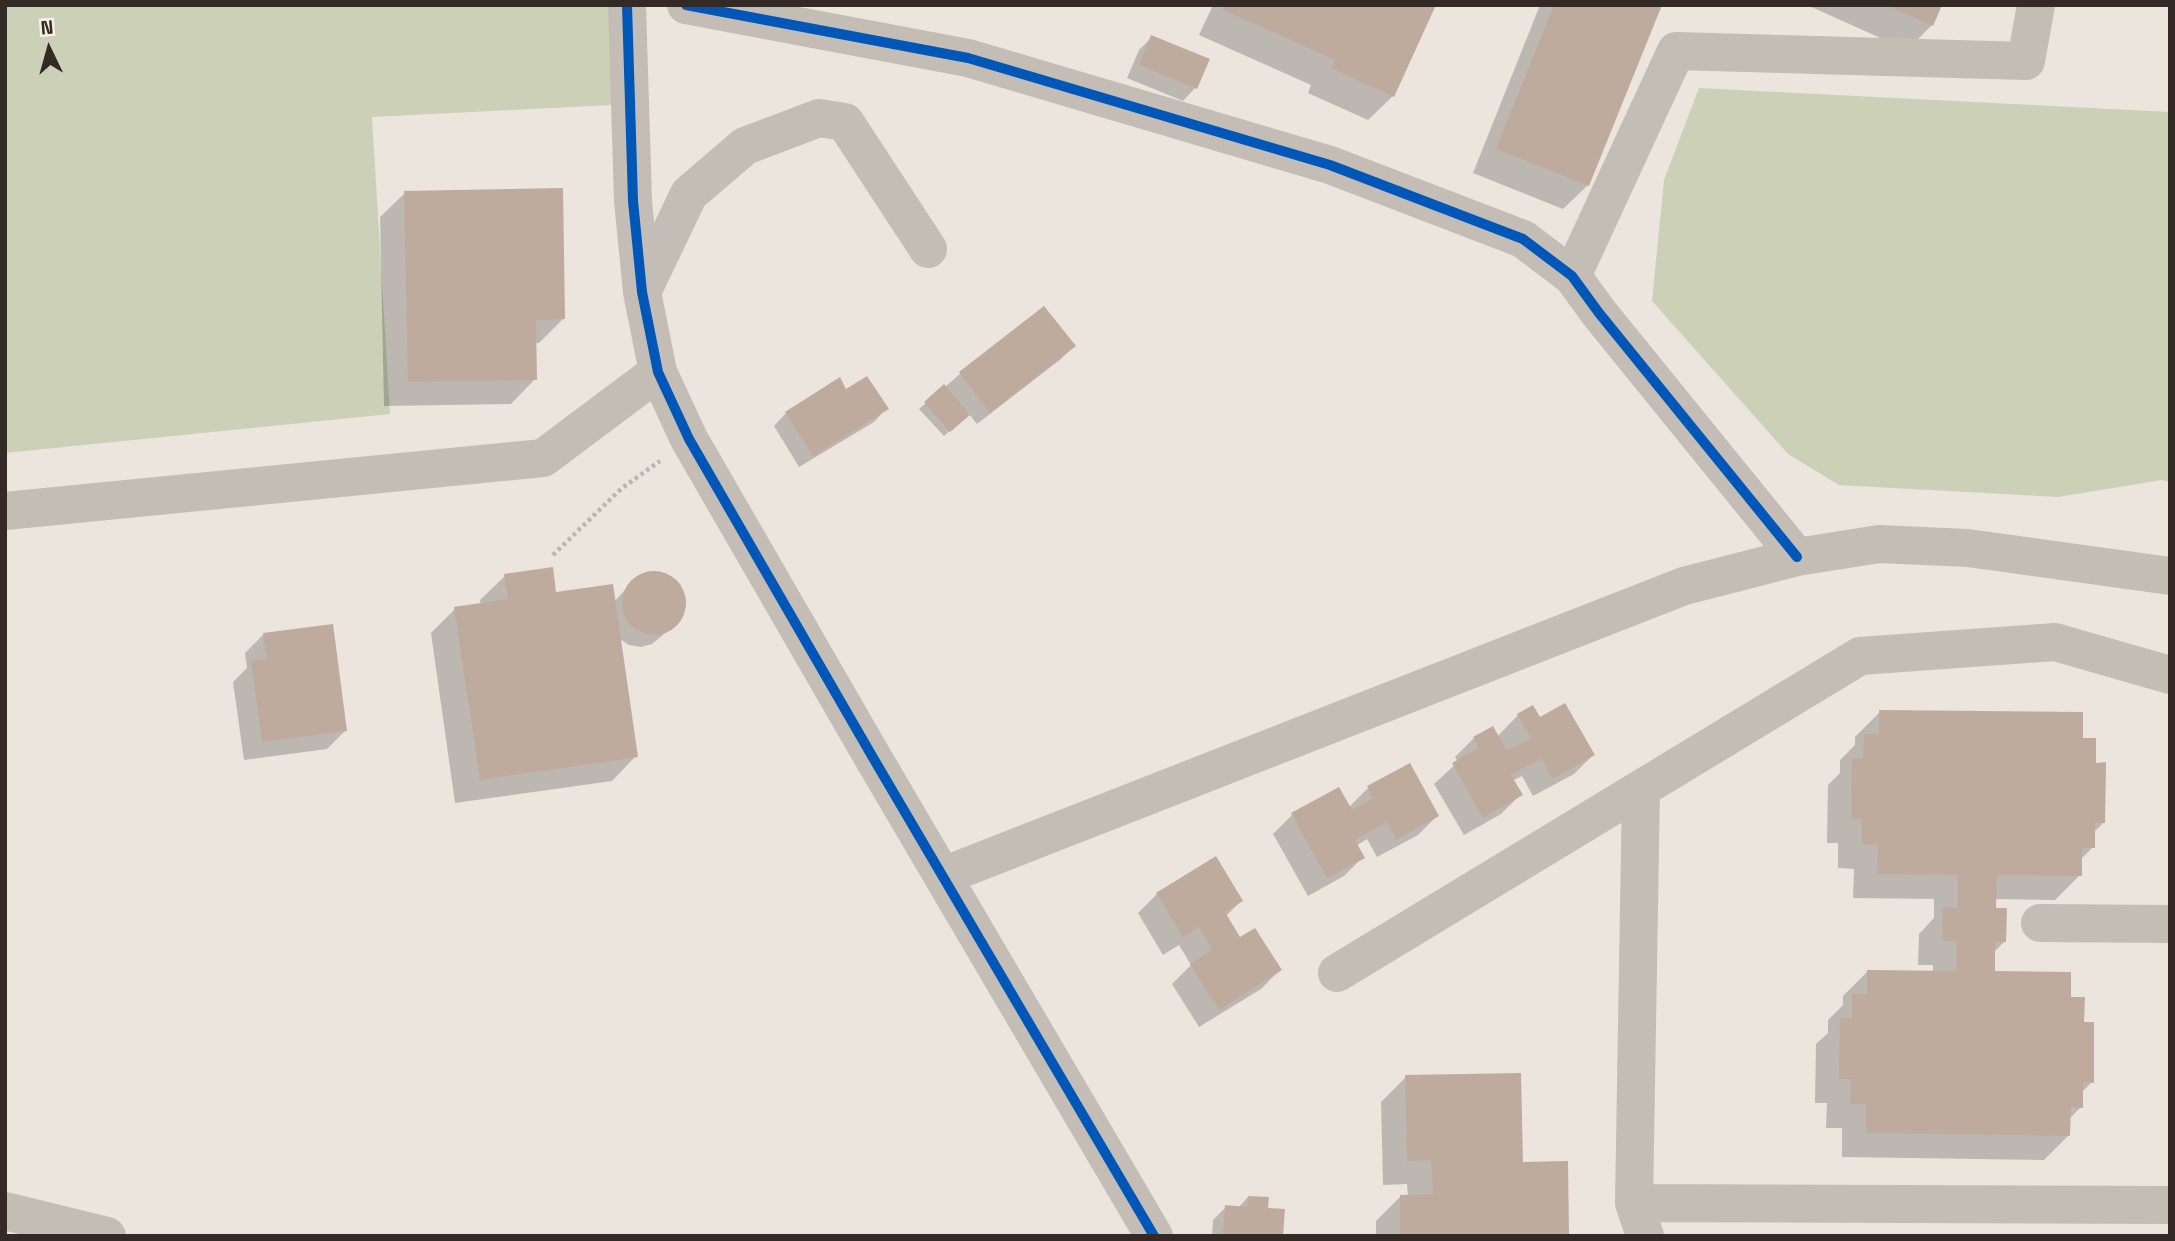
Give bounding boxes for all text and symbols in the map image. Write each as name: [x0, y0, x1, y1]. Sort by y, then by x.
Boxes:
north arrow: [14, 14, 84, 84]
text: N: [40, 15, 55, 41]

